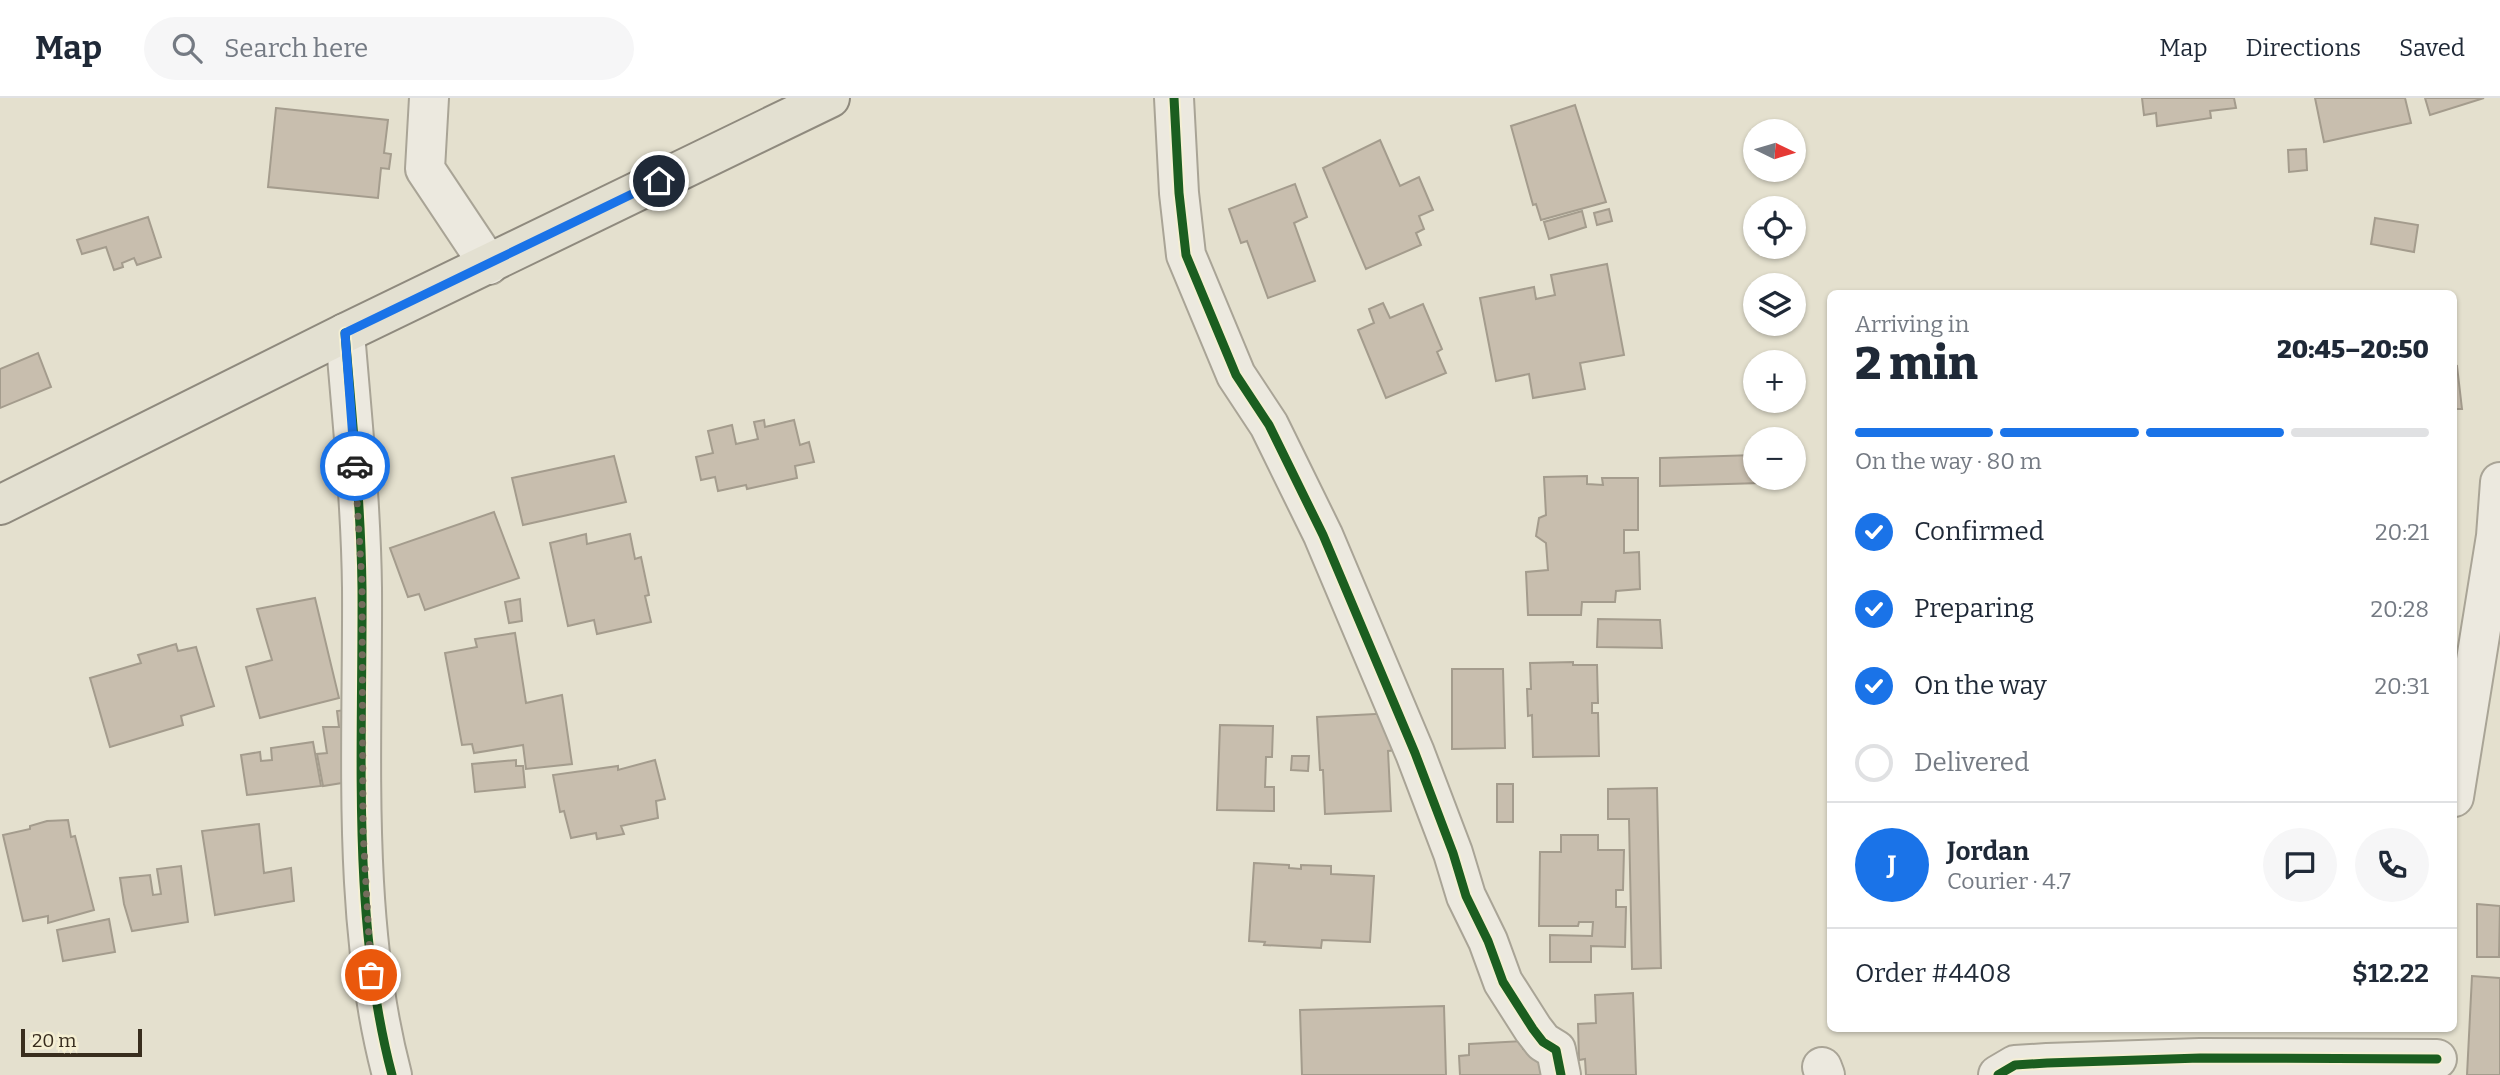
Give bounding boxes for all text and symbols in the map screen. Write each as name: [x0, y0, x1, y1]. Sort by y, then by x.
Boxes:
search box: [144, 17, 634, 80]
text: Map: [35, 28, 102, 68]
icon: search: [168, 29, 206, 67]
text: Search here: [224, 33, 368, 64]
text: Map: [2159, 34, 2208, 62]
text: Directions: [2246, 34, 2361, 62]
text: Saved: [2399, 34, 2465, 62]
north arrow: [1743, 119, 1806, 182]
map controls: [1743, 119, 1806, 490]
pin: [629, 151, 689, 211]
icon: home: [640, 162, 678, 200]
button: locate: [1743, 196, 1806, 259]
button: layers: [1743, 273, 1806, 336]
text: Arriving in: [1855, 310, 1969, 338]
text: 20:45–20:50: [2277, 334, 2429, 365]
text: 2 min: [1855, 336, 1978, 391]
button: +: [1743, 350, 1806, 413]
button: −: [1743, 427, 1806, 490]
courier: [320, 431, 390, 501]
icon: car: [336, 447, 374, 485]
text: On the way · 80 m: [1855, 447, 2042, 475]
icon: check: [1855, 513, 1893, 551]
text: Confirmed: [1914, 516, 2044, 547]
text: 20:21: [2375, 518, 2429, 546]
icon: check: [1855, 590, 1893, 628]
text: Preparing: [1914, 593, 2034, 624]
text: 20:28: [2371, 595, 2429, 623]
icon: check: [1855, 667, 1893, 705]
text: On the way: [1914, 670, 2047, 701]
text: 20:31: [2374, 672, 2429, 700]
text: Delivered: [1914, 747, 2029, 778]
button: chat: [2263, 828, 2337, 902]
button: phone: [2355, 828, 2429, 902]
text: Jordan: [1947, 836, 2029, 867]
text: J: [1888, 850, 1896, 881]
text: Courier · 4.7: [1947, 867, 2071, 895]
pin: [341, 945, 401, 1005]
icon: bag: [352, 956, 390, 994]
text: Order #4408: [1855, 958, 2011, 989]
text: $12.22: [2352, 958, 2429, 989]
scale bar: [21, 1026, 142, 1058]
text: 20 m: [32, 1029, 76, 1052]

